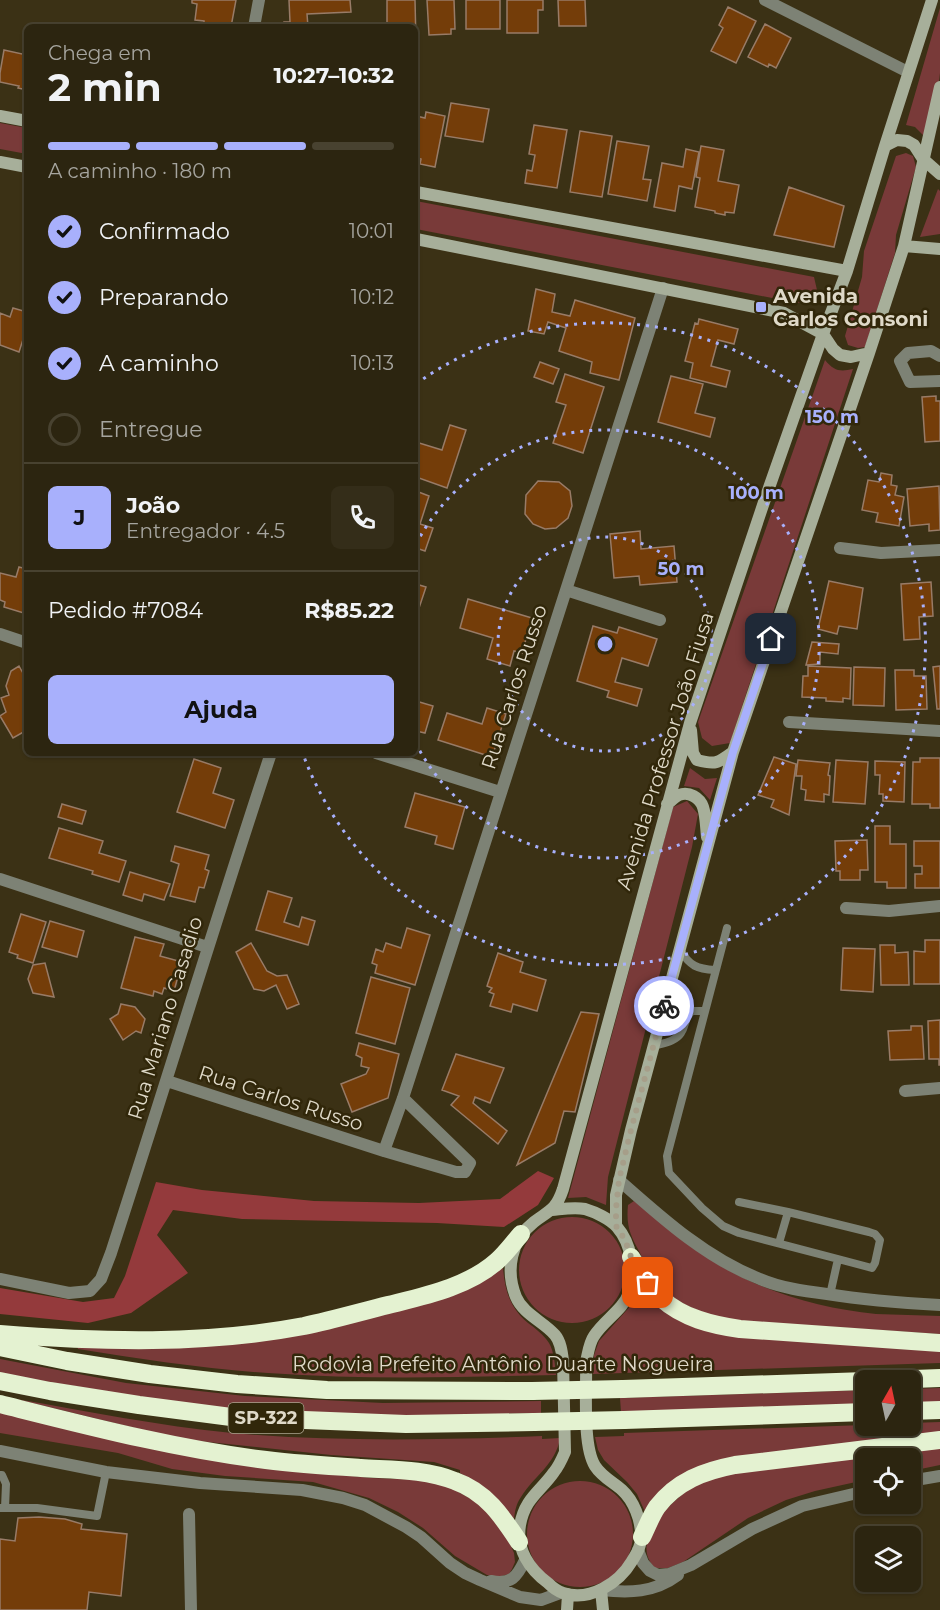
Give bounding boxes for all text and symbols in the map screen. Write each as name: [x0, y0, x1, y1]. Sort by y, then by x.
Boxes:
text: Chega em: [48, 41, 152, 65]
text: 10:27–10:32: [273, 62, 394, 89]
text: 2 min: [48, 63, 162, 111]
text: A caminho · 180 m: [48, 159, 232, 183]
icon: check: [48, 215, 81, 248]
text: Confirmado: [99, 218, 230, 245]
text: 10:01: [349, 219, 394, 243]
icon: check: [48, 281, 81, 314]
text: Preparando: [99, 284, 228, 311]
place label: Avenida Carlos Consoni: [772, 284, 928, 331]
text: 10:12: [351, 285, 394, 309]
marker: Avenida Carlos Consoni: [754, 300, 768, 314]
icon: check: [48, 347, 81, 380]
text: A caminho: [99, 350, 219, 377]
text: 10:13: [351, 351, 394, 375]
text: 150 m: [805, 406, 859, 428]
text: Entregue: [99, 416, 203, 443]
text: 100 m: [728, 482, 784, 504]
button: phone: [331, 486, 394, 549]
text: João: [126, 492, 180, 519]
text: J: [74, 504, 85, 531]
text: Entregador · 4.5: [126, 519, 285, 543]
text: 50 m: [658, 558, 704, 580]
text: Pedido #7084: [48, 597, 203, 624]
text: R$85.22: [304, 597, 394, 624]
street label: Rua Carlos Russo: [476, 602, 552, 772]
street label: Avenida Professor João Fiusa: [611, 609, 719, 893]
pin: [745, 613, 796, 664]
icon: home: [754, 622, 787, 655]
centre of rings: [595, 634, 615, 654]
button: Ajuda: [48, 675, 394, 744]
street label: Rua Mariano Casadio: [123, 914, 207, 1122]
courier: [634, 976, 694, 1036]
icon: bike: [648, 990, 681, 1023]
street label: Rua Carlos Russo: [196, 1060, 366, 1136]
pin: [622, 1257, 673, 1308]
icon: bag: [631, 1266, 664, 1299]
street label: Rodovia Prefeito Antônio Duarte Nogueira: [292, 1352, 714, 1376]
north arrow: [855, 1370, 921, 1436]
map controls: [855, 1370, 921, 1592]
road number: SP-322: [228, 1403, 304, 1433]
button: locate: [855, 1448, 921, 1514]
button: layers: [855, 1526, 921, 1592]

